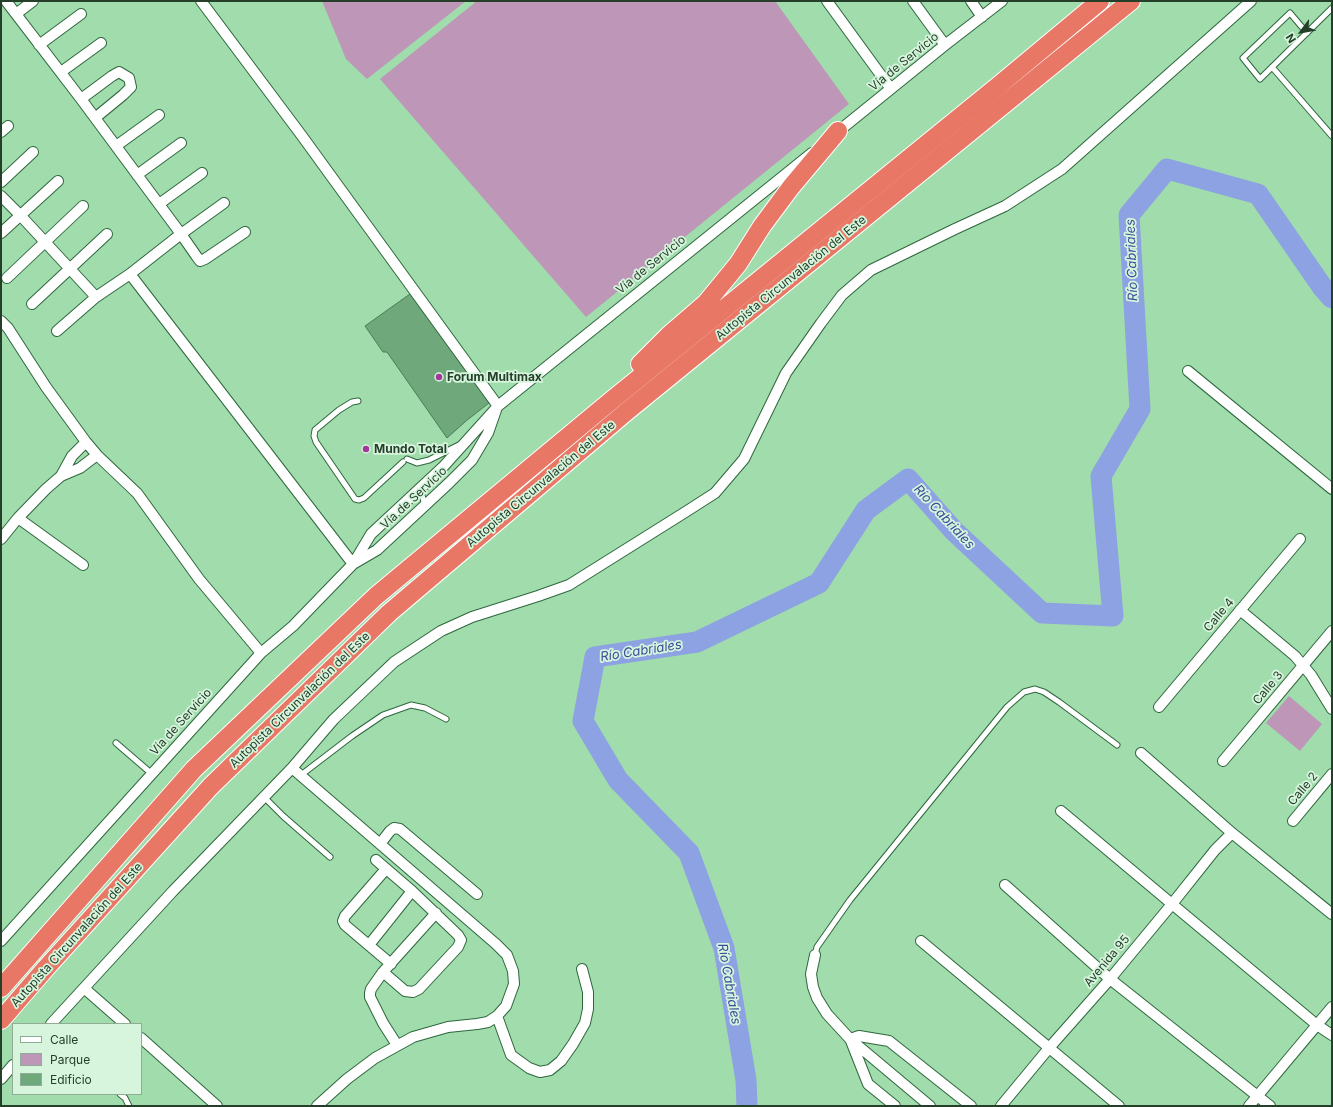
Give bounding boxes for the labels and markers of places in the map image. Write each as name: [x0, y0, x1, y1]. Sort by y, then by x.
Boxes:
place label: Forum Multimax: [447, 370, 542, 384]
marker: Forum Multimax: [434, 372, 444, 382]
place label: Mundo Total: [374, 442, 447, 456]
marker: Mundo Total: [361, 444, 371, 454]

